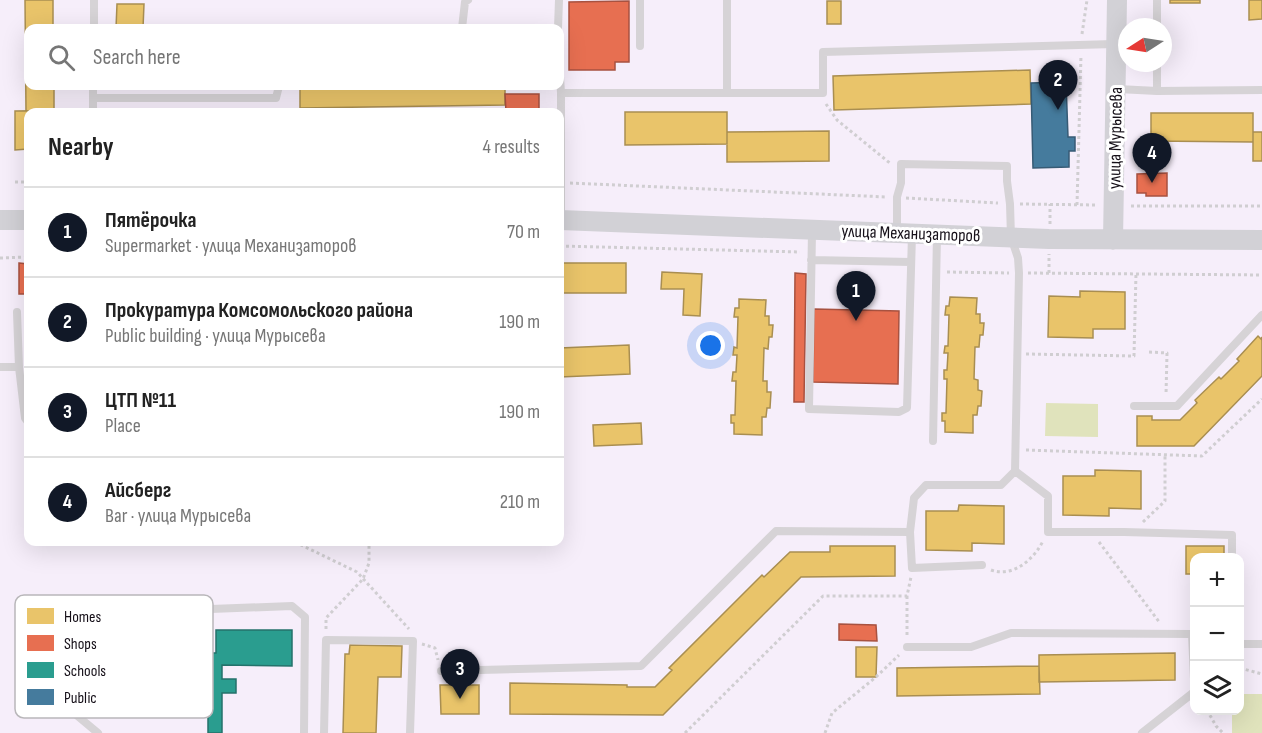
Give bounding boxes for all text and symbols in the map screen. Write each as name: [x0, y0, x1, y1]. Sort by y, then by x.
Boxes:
north arrow: [1118, 18, 1172, 72]
search box: [24, 24, 564, 90]
icon: search: [45, 41, 78, 74]
text: Search here: [93, 44, 180, 71]
pin: 2: [1038, 60, 1078, 110]
street label: улица Мурысева: [1104, 87, 1127, 189]
text: Nearby: [48, 132, 114, 163]
pin: 4: [1132, 134, 1172, 183]
text: 4 results: [483, 135, 540, 159]
text: Пятёрочка: [105, 207, 196, 234]
text: 1: [64, 220, 71, 244]
text: 70 m: [507, 220, 540, 244]
street label: улица Механизаторов: [841, 221, 981, 246]
text: Supermarket · улица Механизаторов: [105, 234, 357, 258]
pin: 1: [836, 272, 876, 321]
text: Прокуратура Комсомольского района: [105, 297, 413, 324]
text: 2: [63, 310, 72, 334]
text: 190 m: [499, 310, 540, 334]
text: Public building · улица Мурысева: [105, 324, 326, 348]
your location: [696, 331, 725, 360]
text: ЦТП №11: [105, 387, 176, 414]
text: 3: [63, 400, 72, 424]
text: 190 m: [499, 400, 540, 424]
text: Place: [105, 414, 141, 438]
text: Айсберг: [105, 477, 171, 504]
text: 4: [63, 490, 72, 514]
text: 210 m: [500, 490, 540, 514]
text: Bar · улица Мурысева: [105, 504, 251, 528]
map controls: [1190, 553, 1244, 715]
button: +: [1190, 553, 1244, 607]
legend: [15, 595, 213, 718]
button: −: [1190, 607, 1244, 661]
text: Homes: [64, 608, 101, 627]
text: Shops: [64, 635, 97, 654]
pin: 3: [440, 650, 480, 699]
button: layers: [1190, 661, 1244, 715]
text: Schools: [64, 662, 106, 681]
text: Public: [64, 689, 97, 708]

